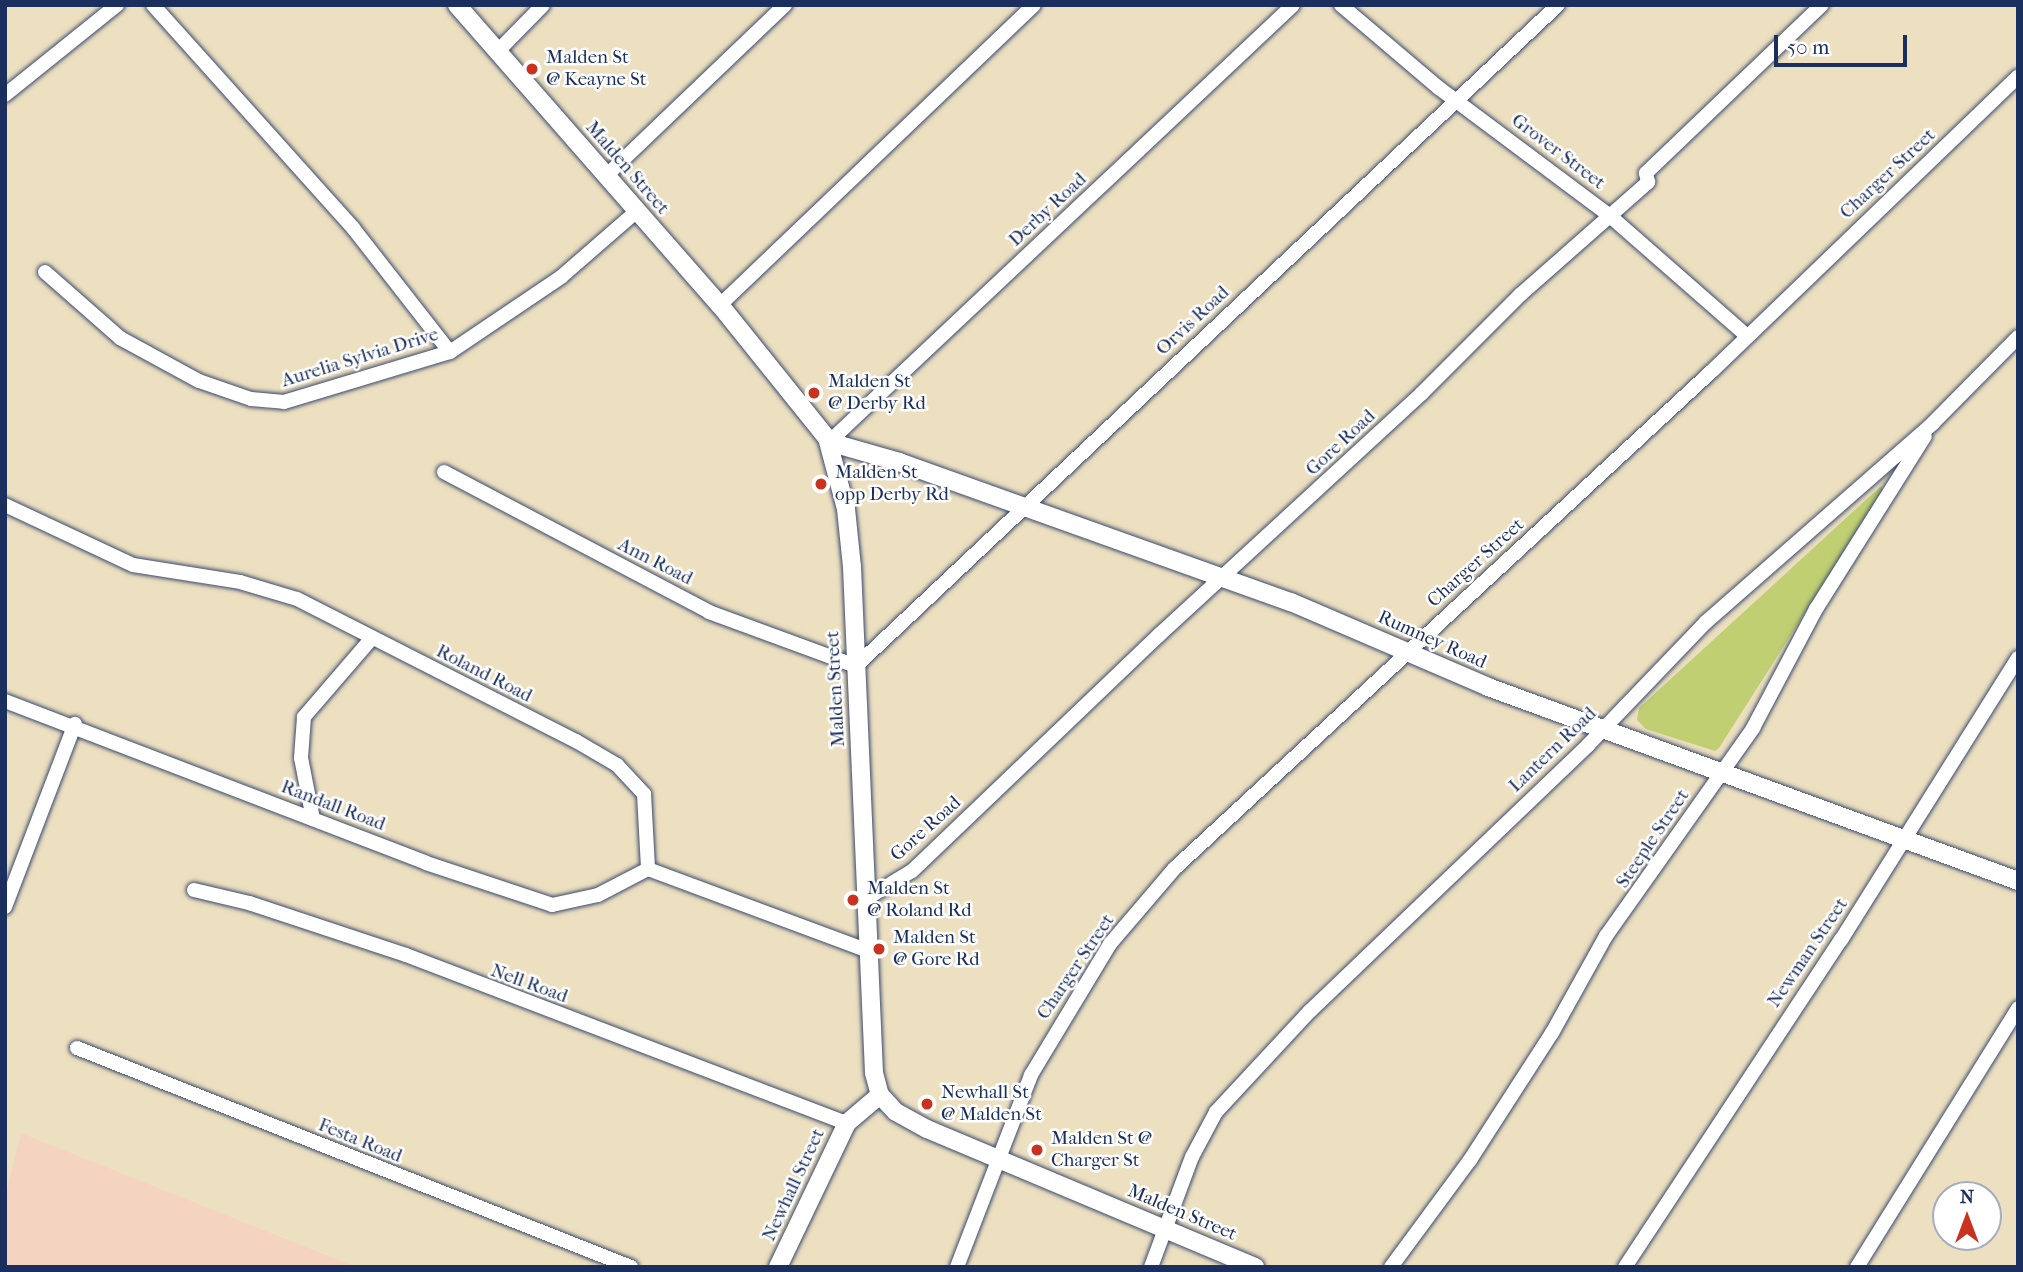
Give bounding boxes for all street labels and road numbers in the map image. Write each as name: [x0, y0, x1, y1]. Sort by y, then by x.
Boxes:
street label: Grover Street: [1507, 109, 1609, 195]
street label: Malden Street: [580, 117, 674, 219]
street label: Charger Street: [1836, 124, 1940, 224]
street label: Derby Road: [1004, 168, 1092, 252]
street label: Orvis Road: [1152, 281, 1234, 361]
street label: Aurelia Sylvia Drive: [279, 323, 441, 393]
street label: Gore Road: [1302, 405, 1380, 481]
street label: Charger Street: [1423, 514, 1529, 612]
street label: Ann Road: [614, 534, 696, 590]
street label: Rumney Road: [1374, 606, 1490, 674]
street label: Malden Street: [822, 630, 850, 748]
street label: Roland Road: [432, 640, 536, 708]
street label: Lantern Road: [1504, 703, 1602, 797]
street label: Randall Road: [278, 776, 388, 836]
street label: Steeple Street: [1612, 785, 1694, 893]
street label: Gore Road: [886, 792, 966, 866]
street label: Newman Street: [1763, 894, 1853, 1012]
street label: Charger Street: [1032, 910, 1120, 1024]
street label: Nell Road: [487, 960, 571, 1008]
street label: Festa Road: [315, 1114, 405, 1168]
street label: Newhall Street: [758, 1125, 830, 1245]
street label: Malden Street: [1124, 1180, 1240, 1246]

